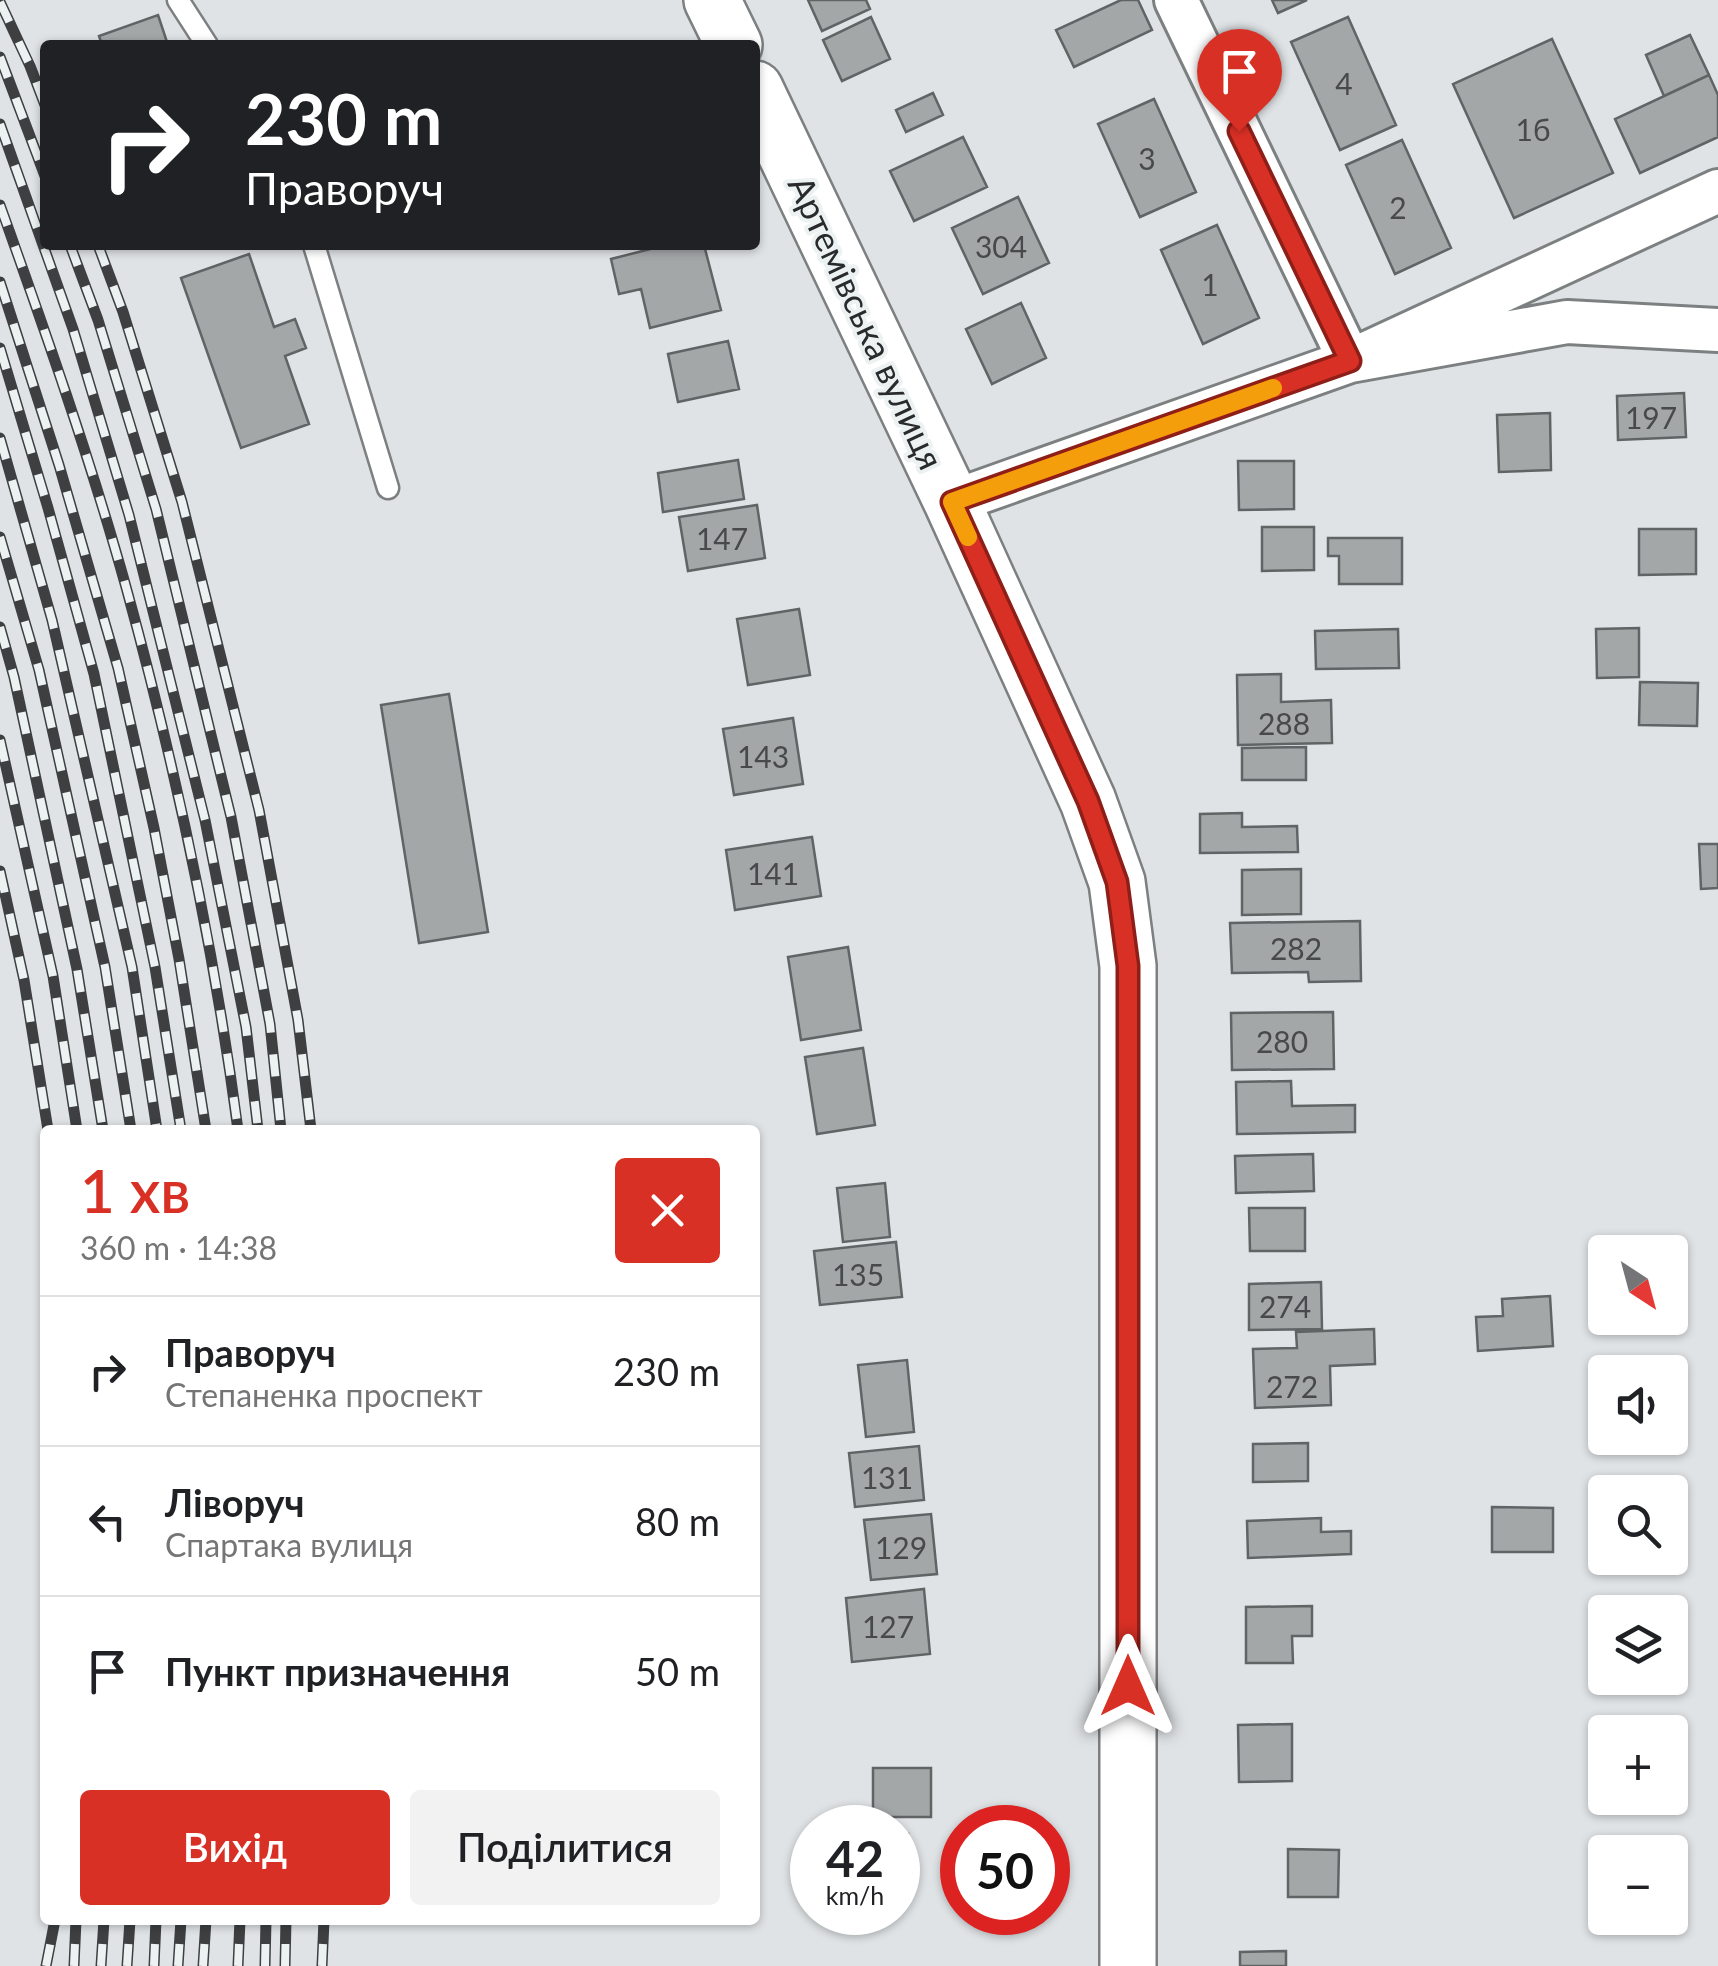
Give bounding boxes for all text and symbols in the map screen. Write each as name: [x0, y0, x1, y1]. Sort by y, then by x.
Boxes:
pin: [1197, 29, 1282, 132]
icon: arrive: [1212, 44, 1267, 99]
house number: 4: [1335, 65, 1353, 101]
text: 230 m: [245, 76, 442, 160]
icon: right: [80, 80, 210, 210]
house number: 1б: [1516, 111, 1550, 147]
house number: 3: [1138, 140, 1156, 176]
text: Праворуч: [245, 161, 444, 215]
street label: Артемівська вулиця: [781, 169, 953, 475]
house number: 2: [1389, 189, 1407, 225]
house number: 304: [975, 228, 1027, 264]
house number: 1: [1201, 266, 1219, 302]
house number: 197: [1625, 399, 1677, 435]
house number: 147: [696, 520, 748, 556]
house number: 288: [1258, 705, 1310, 741]
house number: 143: [737, 738, 789, 774]
house number: 141: [747, 855, 799, 891]
house number: 282: [1270, 930, 1322, 966]
house number: 280: [1256, 1023, 1308, 1059]
text: 1 хв: [80, 1154, 190, 1226]
button: close: [615, 1158, 720, 1263]
text: 360 m · 14:38: [80, 1228, 277, 1267]
north arrow: [1588, 1235, 1688, 1335]
map controls: [1588, 1235, 1688, 1935]
house number: 135: [832, 1256, 884, 1292]
house number: 274: [1259, 1288, 1311, 1324]
text: Праворуч: [165, 1329, 336, 1375]
icon: right: [80, 1344, 135, 1399]
text: 230 m: [613, 1348, 720, 1394]
button: sound: [1588, 1355, 1688, 1455]
house number: 272: [1266, 1368, 1318, 1404]
text: Степаненка проспект: [165, 1375, 483, 1414]
house number: 131: [861, 1459, 913, 1495]
button: search: [1588, 1475, 1688, 1575]
text: Ліворуч: [165, 1479, 305, 1525]
icon: left: [80, 1494, 135, 1549]
text: 80 m: [635, 1498, 720, 1544]
text: Спартака вулиця: [165, 1525, 413, 1564]
house number: 129: [875, 1529, 927, 1565]
button: layers: [1588, 1595, 1688, 1695]
house number: 127: [862, 1608, 914, 1644]
position arrow: [1076, 1634, 1180, 1738]
icon: arrive: [80, 1644, 135, 1699]
text: Пункт призначення: [165, 1648, 510, 1694]
text: 50 m: [635, 1648, 720, 1694]
button: +: [1588, 1715, 1688, 1815]
button: Вихід: [80, 1790, 390, 1905]
button: Поділитися: [410, 1790, 720, 1905]
speed limit sign: 50: [940, 1805, 1070, 1935]
text: 42: [826, 1828, 884, 1888]
button: −: [1588, 1835, 1688, 1935]
text: km/h: [826, 1880, 884, 1910]

